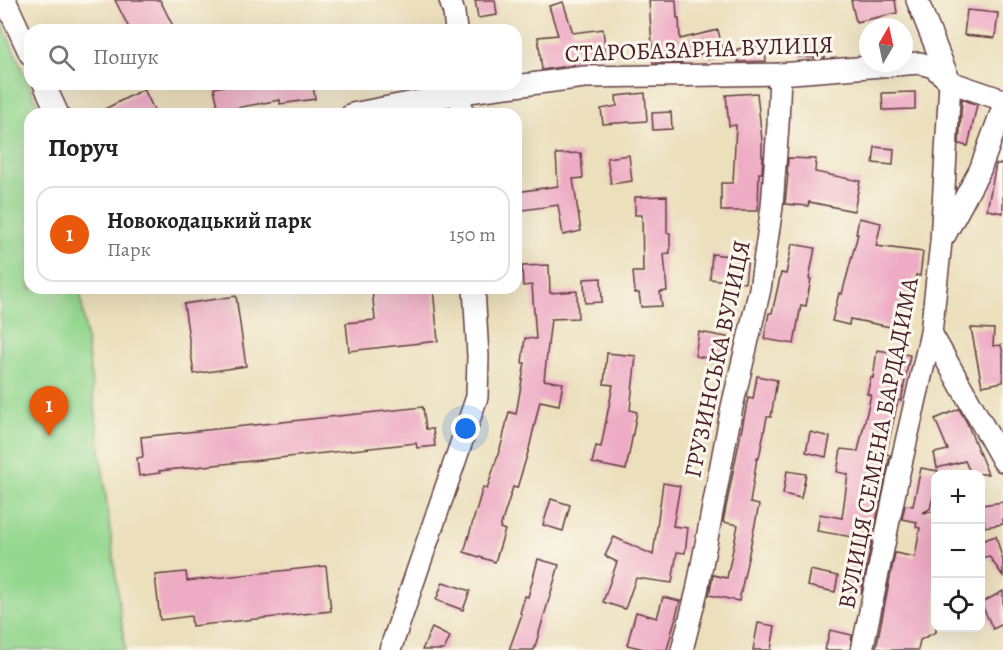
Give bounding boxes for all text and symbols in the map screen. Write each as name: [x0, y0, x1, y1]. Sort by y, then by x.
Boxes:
north arrow: [859, 18, 913, 72]
search box: [24, 24, 522, 90]
street label: СТАРОБАЗАРНА ВУЛИЦЯ: [564, 28, 834, 70]
icon: search: [45, 41, 78, 74]
text: Пошук: [93, 42, 159, 72]
text: Поруч: [48, 130, 119, 165]
text: Новокодацький парк: [107, 206, 312, 236]
text: 1: [66, 221, 73, 248]
text: 150 m: [449, 221, 496, 248]
text: Парк: [107, 236, 151, 263]
street label: ГРУЗИНСЬКА ВУЛИЦЯ: [676, 237, 758, 481]
street label: ВУЛИЦЯ СЕМЕНА БАРДАДИМА: [830, 274, 926, 611]
pin: 1: [29, 386, 68, 436]
your location: [451, 414, 480, 443]
map controls: [931, 470, 985, 632]
button: +: [931, 470, 985, 524]
button: −: [931, 524, 985, 578]
button: locate: [931, 578, 985, 632]

